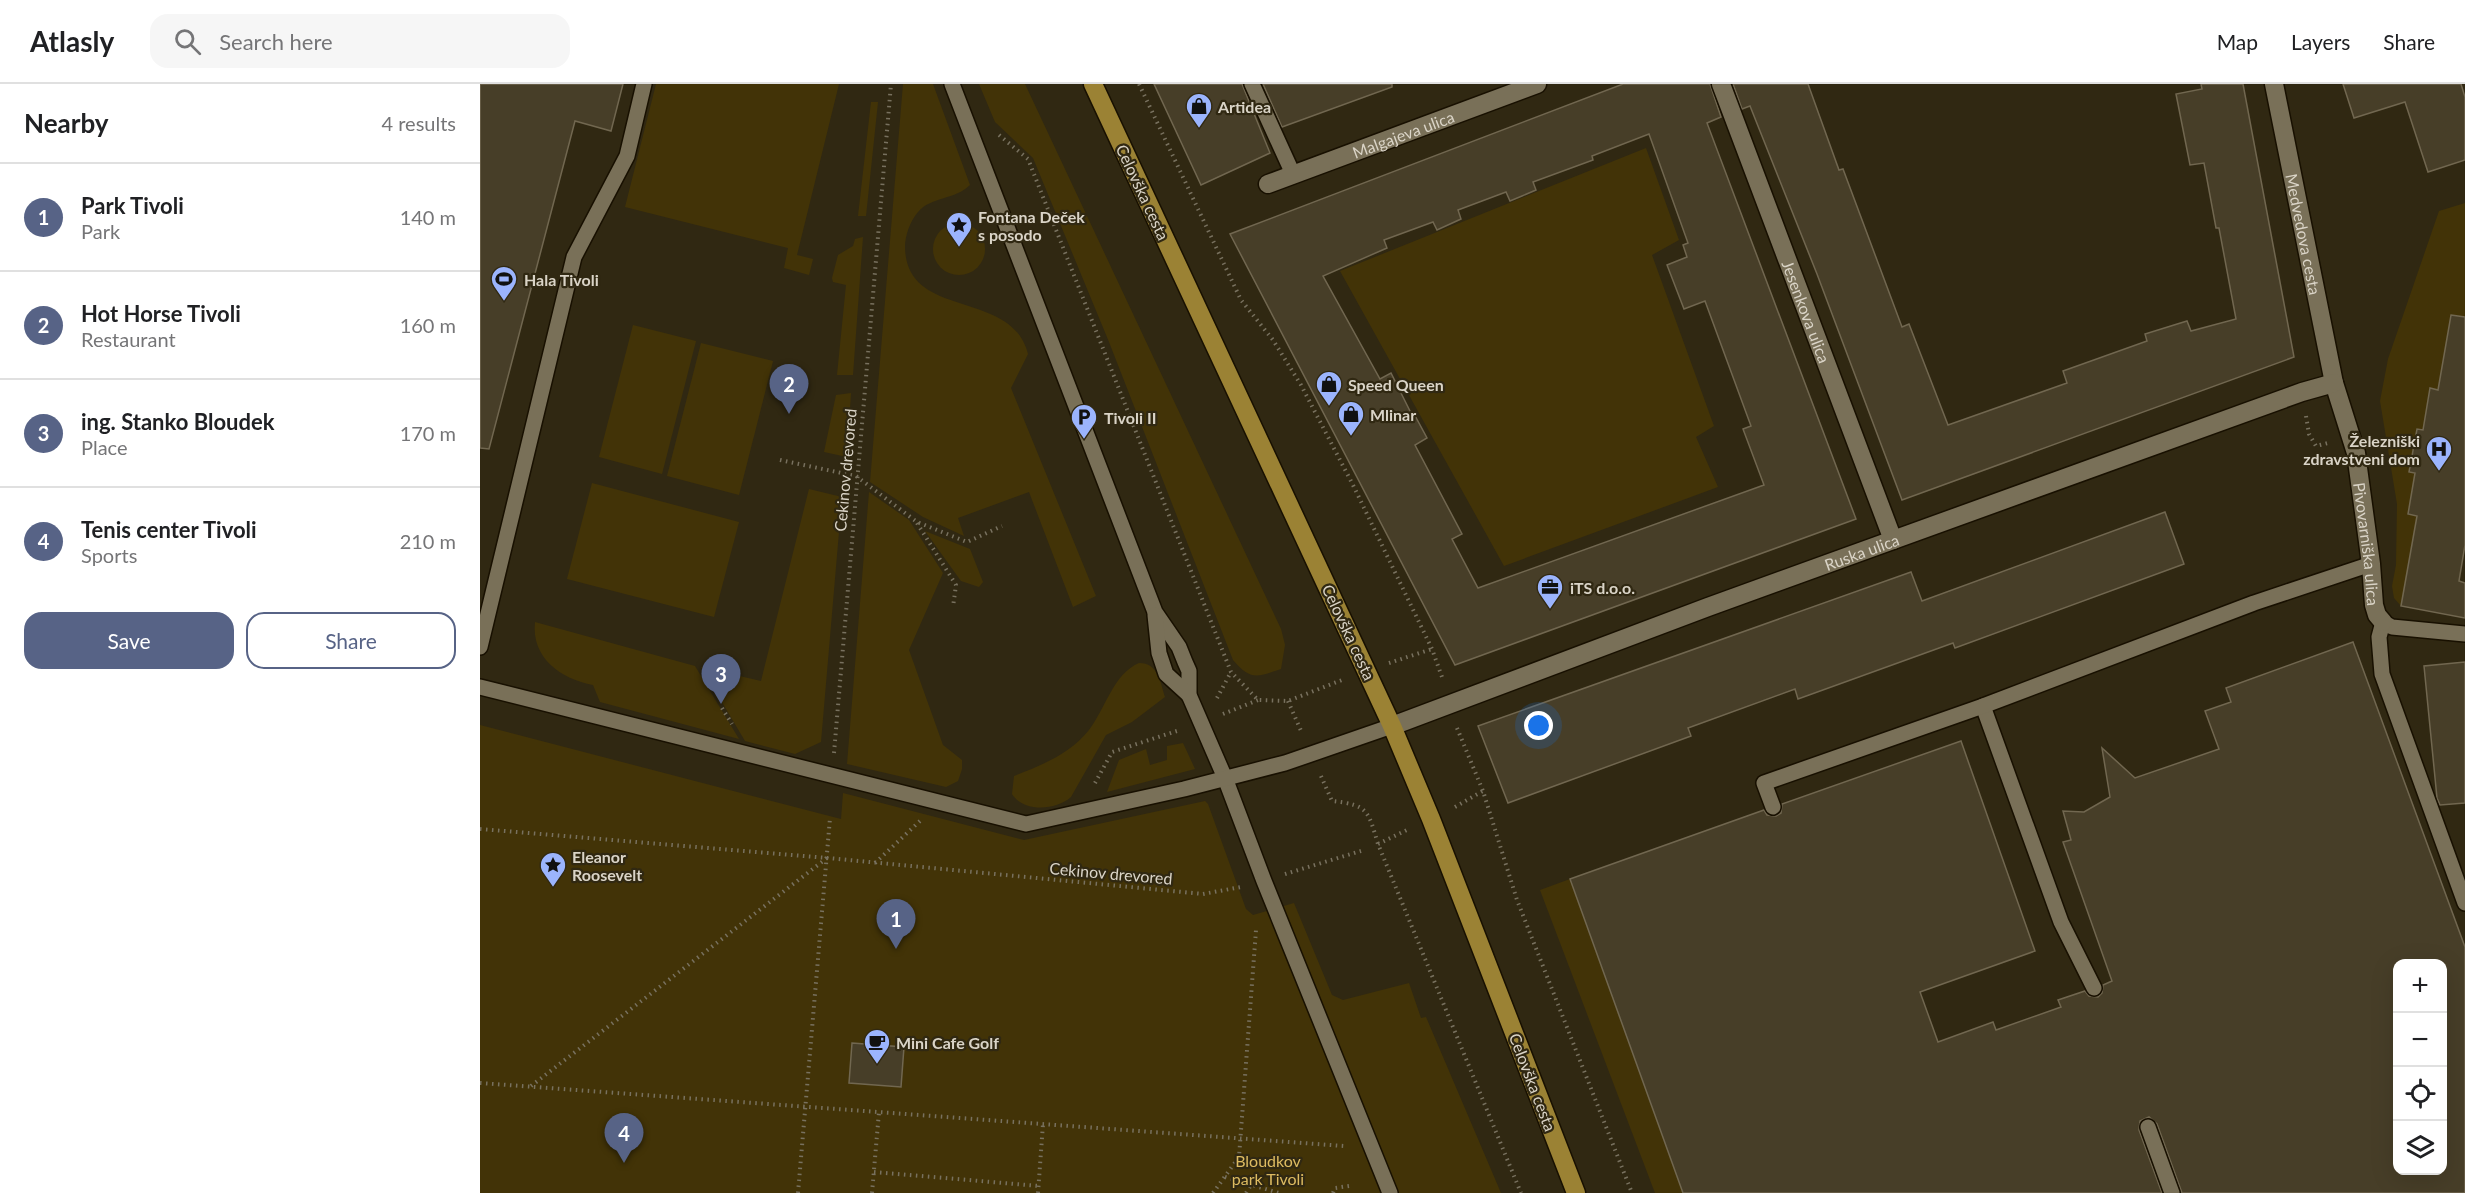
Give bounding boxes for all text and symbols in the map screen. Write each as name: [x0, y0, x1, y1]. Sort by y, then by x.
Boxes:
search box: [150, 14, 570, 68]
text: Atlasly: [30, 24, 114, 58]
icon: search: [171, 25, 204, 58]
text: Search here: [219, 28, 333, 55]
text: Map: [2217, 29, 2258, 54]
text: Layers: [2291, 29, 2350, 54]
text: Share: [2383, 29, 2435, 54]
shop icon: Artidea: [1184, 91, 1214, 129]
place label: Artidea: [1217, 97, 1271, 116]
street label: Malgajeva ulica: [1349, 106, 1456, 161]
text: Nearby: [24, 107, 109, 139]
text: 4 results: [381, 111, 456, 135]
street label: Celovška cesta: [1113, 141, 1173, 243]
street label: Medvedova cesta: [2283, 172, 2326, 296]
text: Park Tivoli: [81, 192, 184, 219]
text: 1: [38, 205, 49, 229]
text: 140 m: [400, 205, 456, 229]
place label: Fontana Deček s posodo: [978, 207, 1085, 244]
place icon: Fontana Deček s posodo: [944, 210, 974, 248]
text: Park: [81, 219, 120, 243]
street label: Jesenkova ulica: [1779, 257, 1835, 365]
sports icon: Hala Tivoli: [489, 264, 519, 302]
place label: Hala Tivoli: [524, 270, 599, 289]
text: Hot Horse Tivoli: [81, 300, 241, 327]
text: 2: [38, 313, 49, 337]
text: 160 m: [400, 313, 456, 337]
text: Restaurant: [81, 327, 176, 351]
pin: 2: [770, 364, 808, 414]
shop icon: Speed Queen: [1314, 369, 1344, 407]
place label: Speed Queen: [1348, 375, 1444, 394]
shop icon: Mlinar: [1336, 399, 1366, 437]
parking icon: Tivoli II: [1069, 402, 1099, 440]
place label: Mlinar: [1370, 405, 1416, 424]
text: ing. Stanko Bloudek: [81, 408, 275, 435]
street label: Cekinov drevored: [830, 408, 860, 532]
place label: Tivoli II: [1104, 408, 1156, 427]
text: 3: [38, 421, 49, 445]
text: 170 m: [400, 421, 456, 445]
place label: Železniški zdravstveni dom: [2303, 431, 2420, 468]
hospital icon: Železniški zdravstveni dom: [2424, 434, 2454, 472]
text: Place: [81, 435, 128, 459]
street label: Pivovarniška ulica: [2351, 481, 2384, 606]
text: Tenis center Tivoli: [81, 516, 257, 543]
text: 4: [38, 529, 49, 553]
text: 210 m: [400, 529, 456, 553]
street label: Ruska ulica: [1822, 529, 1901, 574]
text: Sports: [81, 543, 137, 567]
office icon: iTS d.o.o.: [1535, 572, 1565, 610]
place label: iTS d.o.o.: [1570, 578, 1635, 597]
street label: Celovška cesta: [1319, 581, 1379, 683]
button: Save: [24, 612, 234, 669]
button: Share: [246, 612, 456, 669]
pin: 3: [702, 654, 740, 704]
your location: [1524, 711, 1553, 740]
place label: Eleanor Roosevelt: [572, 847, 642, 884]
place icon: Eleanor Roosevelt: [538, 850, 568, 888]
street label: Cekinov drevored: [1049, 858, 1173, 888]
pin: 1: [876, 900, 916, 949]
map controls: [2393, 959, 2447, 1175]
button: +: [2393, 959, 2447, 1013]
button: −: [2393, 1013, 2447, 1067]
cafe icon: Mini Cafe Golf: [862, 1027, 892, 1065]
street label: Celovška cesta: [1506, 1030, 1560, 1134]
place label: Mini Cafe Golf: [896, 1033, 999, 1052]
button: locate: [2393, 1067, 2447, 1121]
pin: 4: [604, 1114, 644, 1163]
button: layers: [2393, 1121, 2447, 1175]
park label: Bloudkov park Tivoli: [1232, 1151, 1304, 1188]

